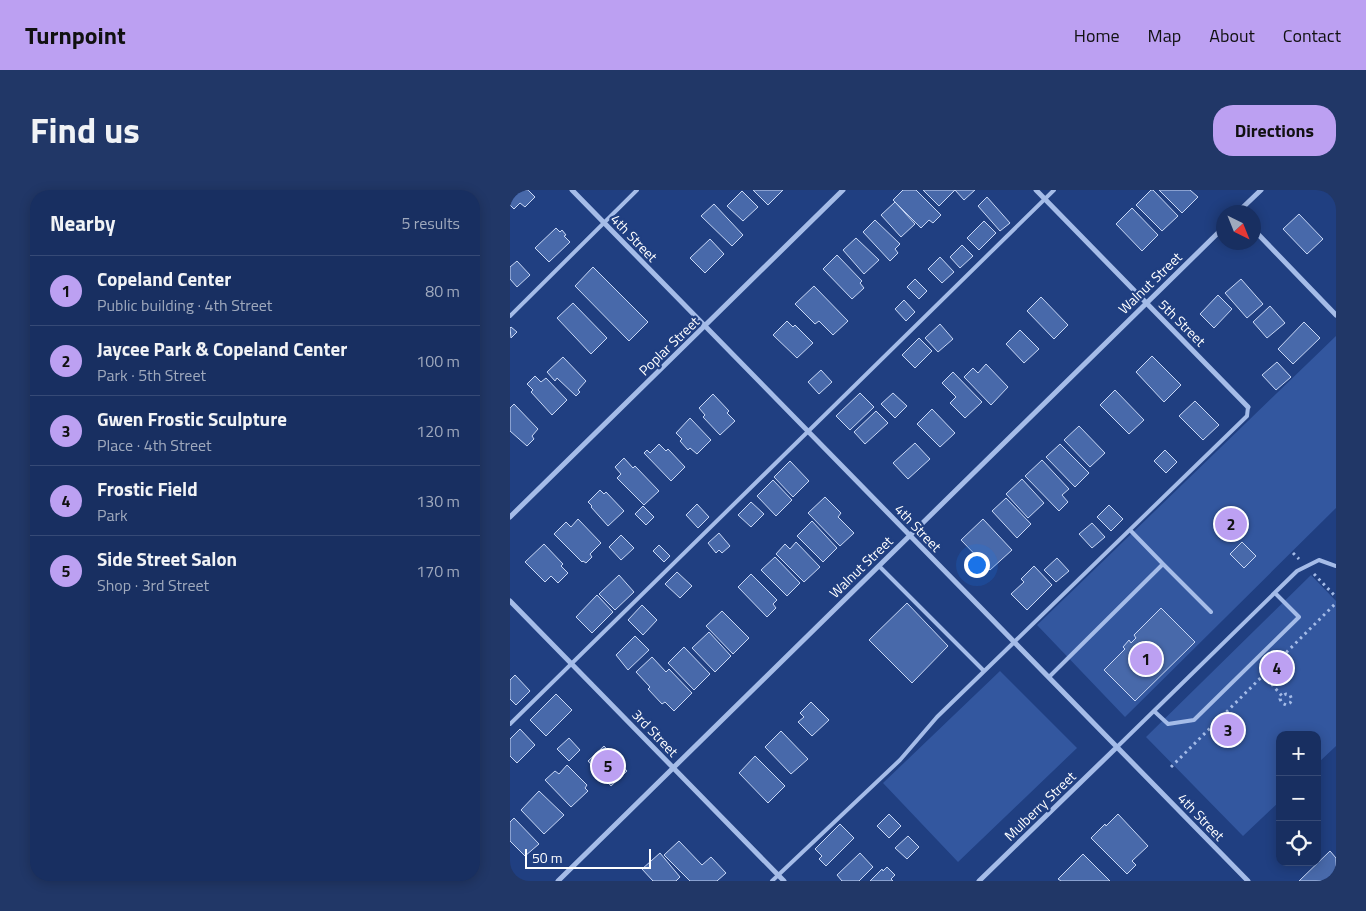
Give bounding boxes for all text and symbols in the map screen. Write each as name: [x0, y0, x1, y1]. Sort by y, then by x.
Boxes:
text: Turnpoint: [25, 17, 126, 53]
text: Home: [1074, 22, 1120, 49]
text: Map: [1148, 22, 1181, 49]
text: About: [1209, 22, 1255, 49]
text: Contact: [1283, 22, 1341, 49]
text: Find us: [30, 103, 140, 157]
button: Directions: [1213, 105, 1336, 156]
north arrow: [1216, 205, 1261, 250]
text: Nearby: [50, 207, 115, 239]
street label: 4th Street: [606, 209, 663, 266]
text: 5 results: [401, 211, 460, 235]
street label: Walnut Street: [1113, 247, 1186, 318]
text: Copeland Center: [97, 264, 231, 293]
text: 1: [62, 279, 70, 303]
text: 80 m: [425, 279, 460, 303]
text: Public building · 4th Street: [97, 293, 272, 317]
street label: 5th Street: [1154, 294, 1211, 351]
street label: Poplar Street: [634, 311, 704, 380]
text: Jaycee Park & Copeland Center: [97, 334, 347, 363]
text: 2: [62, 349, 70, 373]
text: 100 m: [416, 349, 460, 373]
text: Park · 5th Street: [97, 363, 206, 387]
text: Gwen Frostic Sculpture: [97, 404, 287, 433]
text: 3: [62, 419, 70, 443]
text: 120 m: [416, 419, 460, 443]
text: Place · 4th Street: [97, 433, 212, 457]
text: Frostic Field: [97, 474, 198, 503]
text: 4: [62, 489, 70, 513]
text: 130 m: [416, 489, 460, 513]
street label: 4th Street: [890, 499, 947, 556]
text: Park: [97, 503, 128, 527]
pin: 2: [1215, 505, 1247, 543]
street label: Walnut Street: [824, 531, 897, 602]
text: Side Street Salon: [97, 544, 237, 573]
your location: [964, 552, 990, 578]
text: 5: [62, 559, 70, 583]
text: 170 m: [416, 559, 460, 583]
text: Shop · 3rd Street: [97, 573, 209, 597]
pin: 1: [1130, 640, 1162, 678]
pin: 4: [1261, 649, 1293, 687]
street label: 3rd Street: [627, 704, 683, 761]
pin: 3: [1212, 711, 1244, 749]
map controls: [1276, 731, 1321, 866]
button: +: [1276, 731, 1321, 776]
pin: 5: [592, 747, 624, 785]
street label: Mulberry Street: [999, 766, 1080, 845]
button: −: [1276, 776, 1321, 821]
street label: 4th Street: [1173, 788, 1230, 845]
button: locate: [1276, 821, 1321, 866]
scale bar: [525, 846, 651, 869]
text: 50 m: [532, 847, 562, 868]

